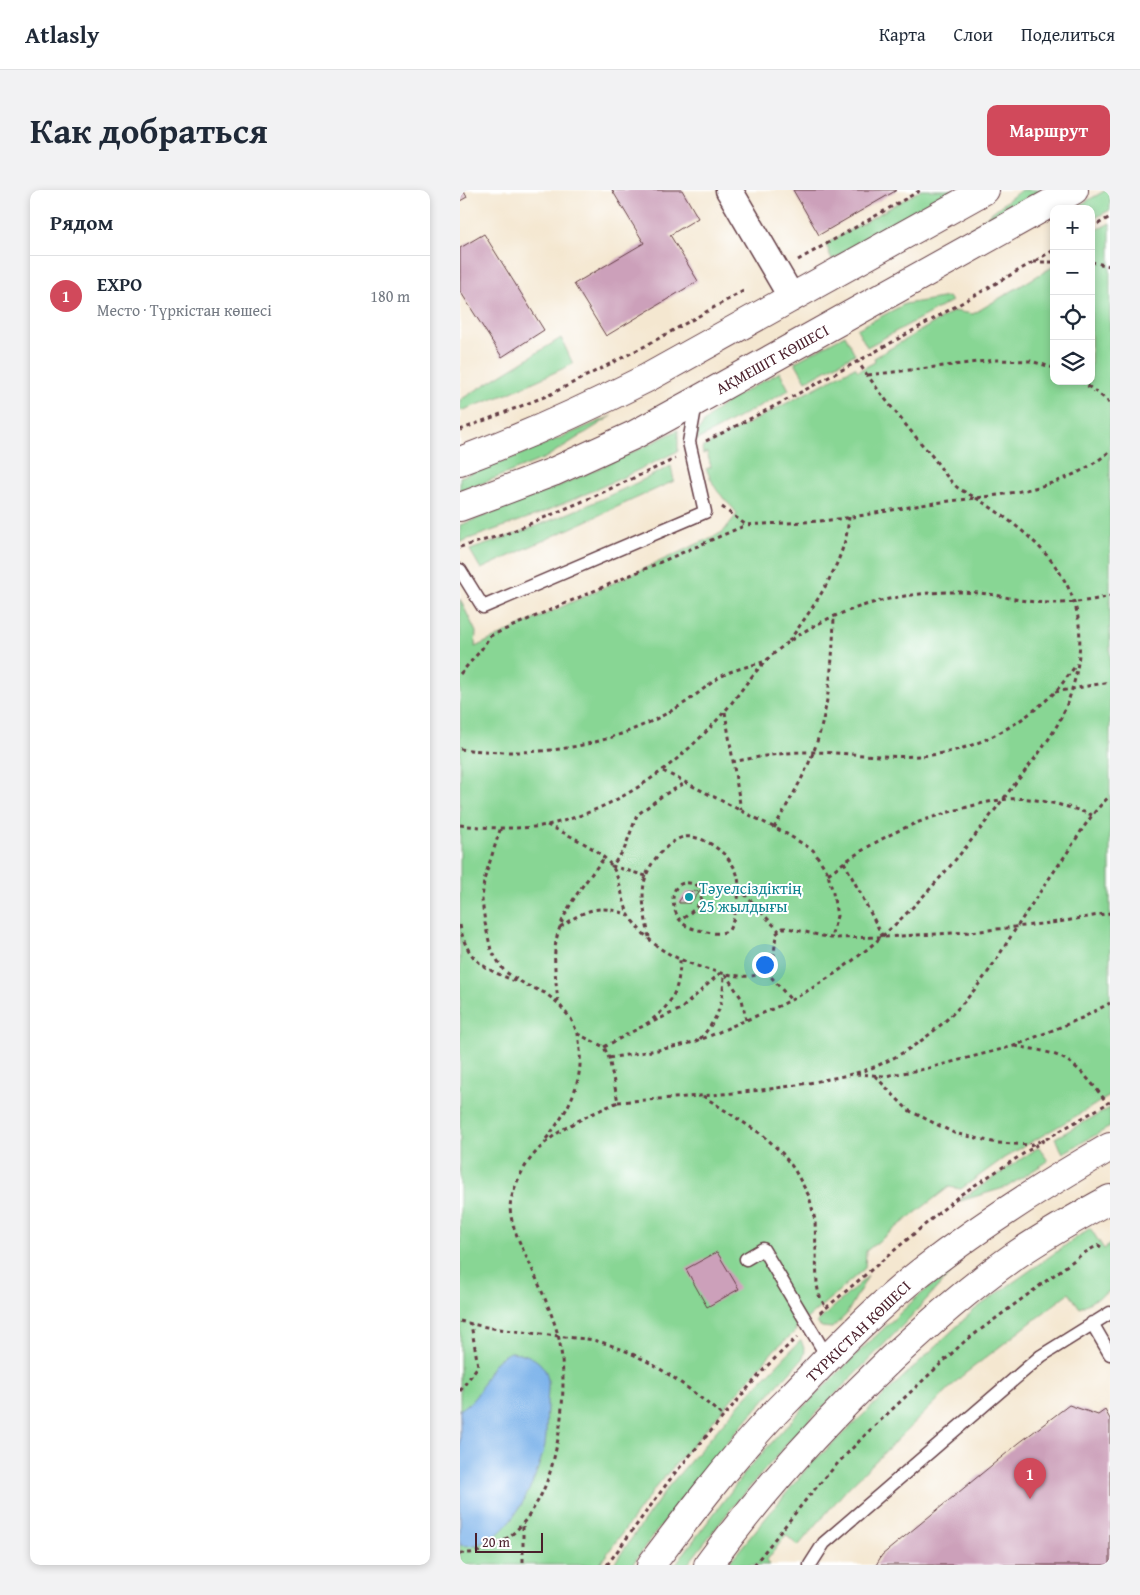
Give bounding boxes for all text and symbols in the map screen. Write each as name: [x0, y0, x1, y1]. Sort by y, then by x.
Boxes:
text: Atlasly: [25, 17, 99, 52]
text: Карта: [879, 21, 926, 48]
text: Слои: [954, 21, 993, 48]
text: Поделиться: [1021, 21, 1115, 48]
text: Как добраться: [30, 105, 268, 156]
button: Маршрут: [987, 105, 1110, 156]
map controls: [1050, 205, 1095, 385]
button: +: [1050, 205, 1095, 250]
text: Рядом: [50, 207, 113, 238]
button: −: [1050, 250, 1095, 295]
text: EXPO: [97, 270, 142, 298]
text: 1: [62, 284, 70, 308]
text: 180 m: [370, 284, 410, 308]
button: locate: [1050, 295, 1095, 340]
text: Место · Түркістан көшесі: [97, 298, 272, 322]
street label: АҚМЕШІТ КӨШЕСІ: [711, 318, 833, 400]
button: layers: [1050, 340, 1095, 385]
place label: Тәуелсіздіктің 25 жылдығы: [699, 876, 802, 918]
marker: Тәуелсіздіктің 25 жылдығы: [683, 891, 695, 903]
your location: [752, 952, 778, 978]
street label: ТҮРКІСТАН КӨШЕСІ: [800, 1274, 916, 1388]
pin: 1: [1014, 1458, 1046, 1499]
scale bar: [475, 1530, 542, 1553]
text: 20 m: [482, 1532, 510, 1552]

